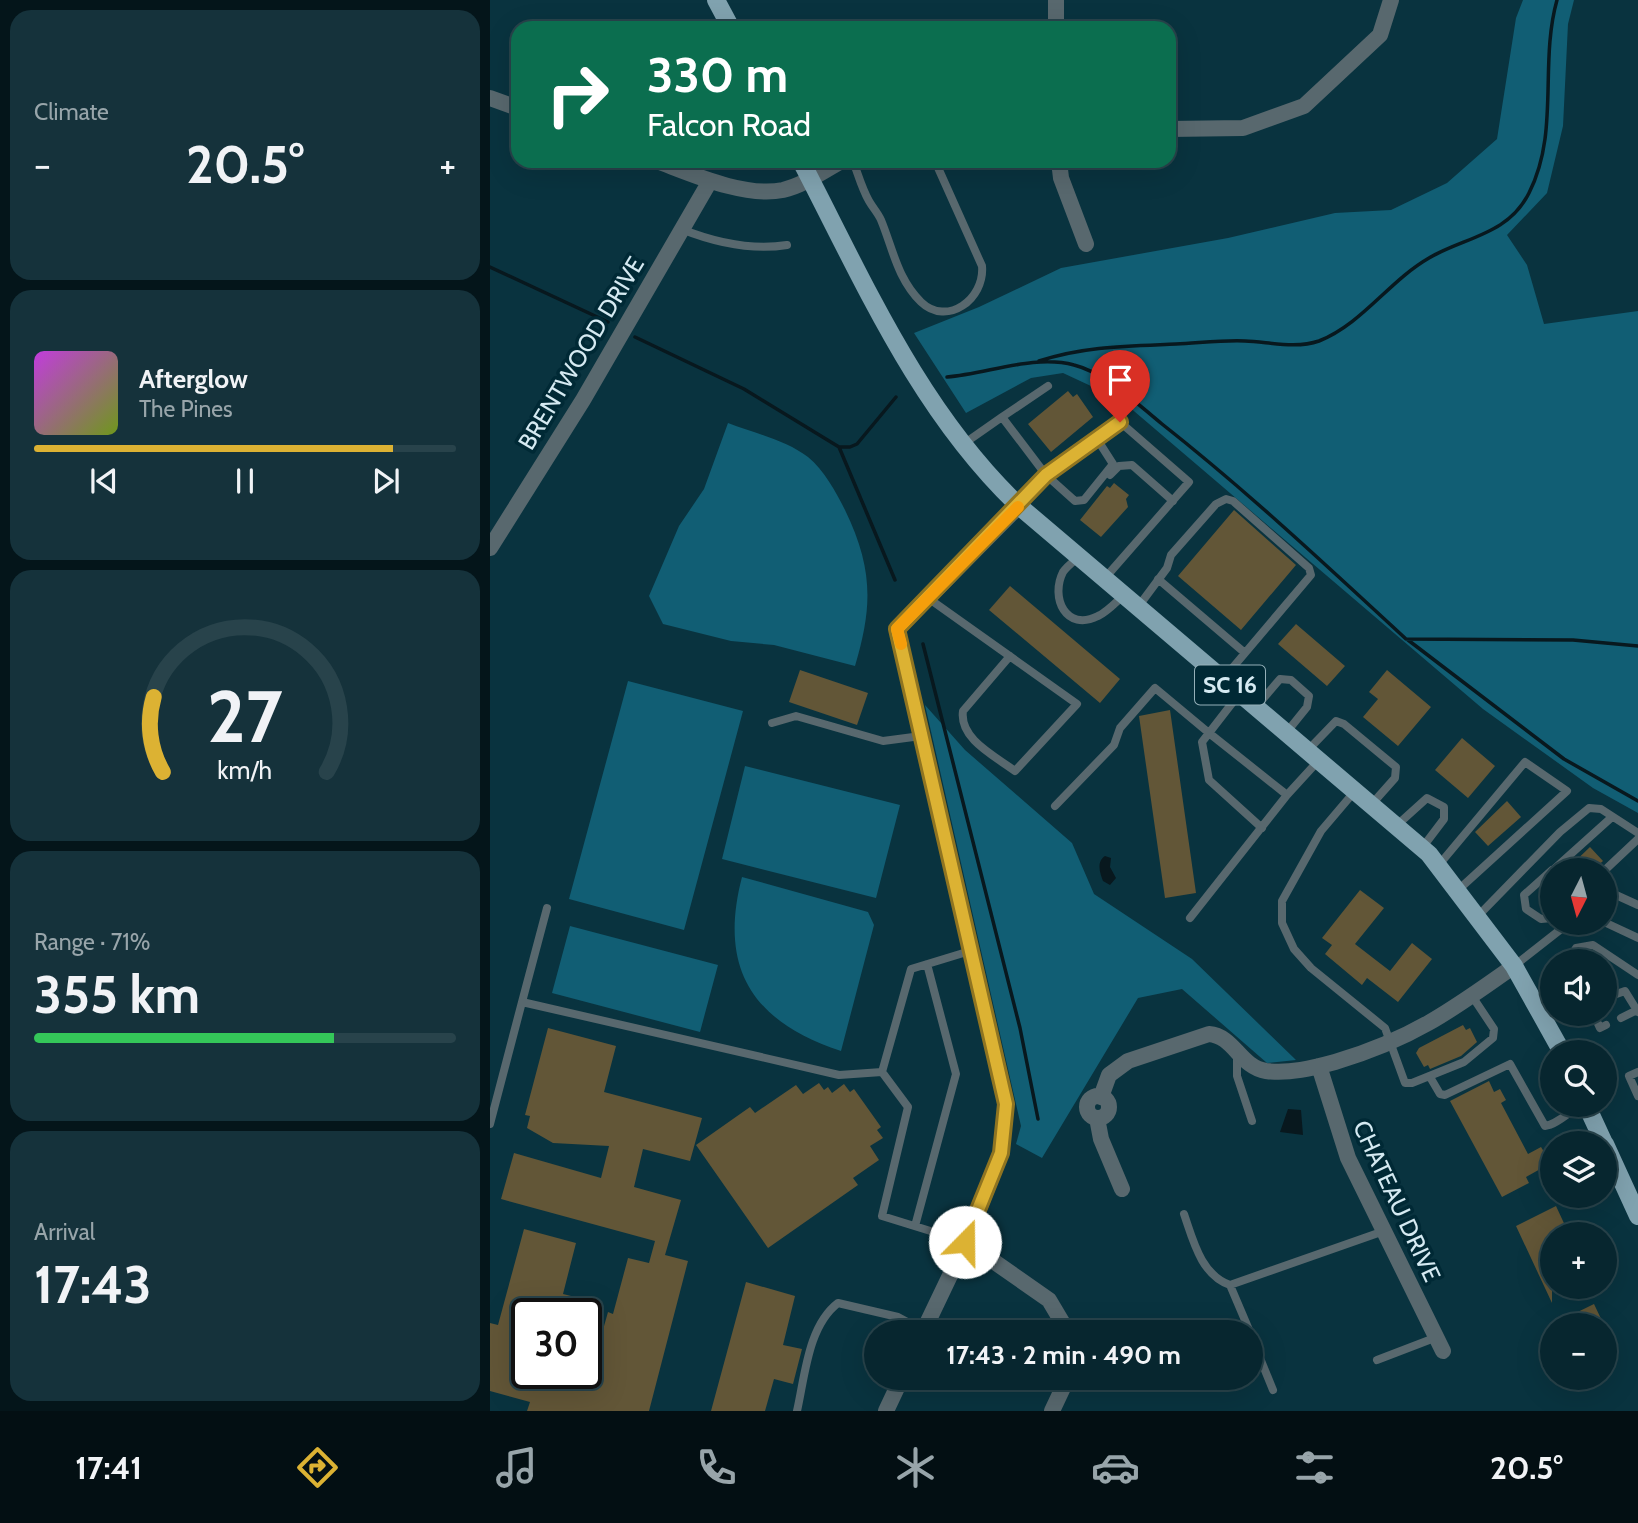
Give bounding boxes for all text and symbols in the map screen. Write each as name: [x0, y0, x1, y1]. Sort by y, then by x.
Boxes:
text: 330 m: [647, 45, 788, 104]
icon: right: [532, 49, 623, 140]
text: Climate: [34, 98, 109, 126]
text: Falcon Road: [647, 105, 811, 144]
text: 20.5°: [186, 133, 304, 196]
text: −: [34, 141, 51, 188]
text: +: [439, 141, 456, 188]
street label: BRENTWOOD DRIVE: [512, 251, 650, 455]
pin: [1090, 350, 1150, 422]
icon: arrive: [1101, 361, 1139, 399]
text: Afterglow: [139, 363, 248, 395]
text: The Pines: [139, 395, 233, 423]
icon: previous: [85, 462, 123, 500]
icon: pause: [226, 462, 264, 500]
icon: next: [367, 462, 405, 500]
road number: SC 16: [1195, 666, 1265, 705]
text: 27: [207, 672, 283, 760]
text: km/h: [218, 754, 272, 784]
north arrow: [1540, 858, 1617, 934]
map controls: [1540, 858, 1617, 1390]
text: Range · 71%: [34, 928, 150, 956]
button: sound: [1540, 949, 1617, 1026]
text: 355 km: [34, 963, 200, 1026]
button: search: [1540, 1040, 1617, 1117]
street label: CHATEAU DRIVE: [1347, 1116, 1447, 1286]
button: layers: [1540, 1131, 1617, 1208]
position arrow: [928, 1205, 1002, 1279]
text: Arrival: [34, 1218, 95, 1246]
button: +: [1540, 1222, 1617, 1299]
text: 17:43: [34, 1253, 152, 1316]
speed limit sign: 30: [511, 1298, 602, 1389]
button: −: [1540, 1313, 1617, 1390]
text: 17:43 · 2 min · 490 m: [946, 1339, 1181, 1371]
icon: directions: [293, 1443, 342, 1492]
icon: music: [492, 1443, 541, 1492]
icon: phone: [692, 1443, 741, 1492]
icon: climate: [891, 1443, 940, 1492]
icon: car: [1091, 1443, 1140, 1492]
icon: filters: [1290, 1443, 1339, 1492]
text: 17:41: [75, 1448, 142, 1487]
text: 20.5°: [1490, 1448, 1563, 1487]

